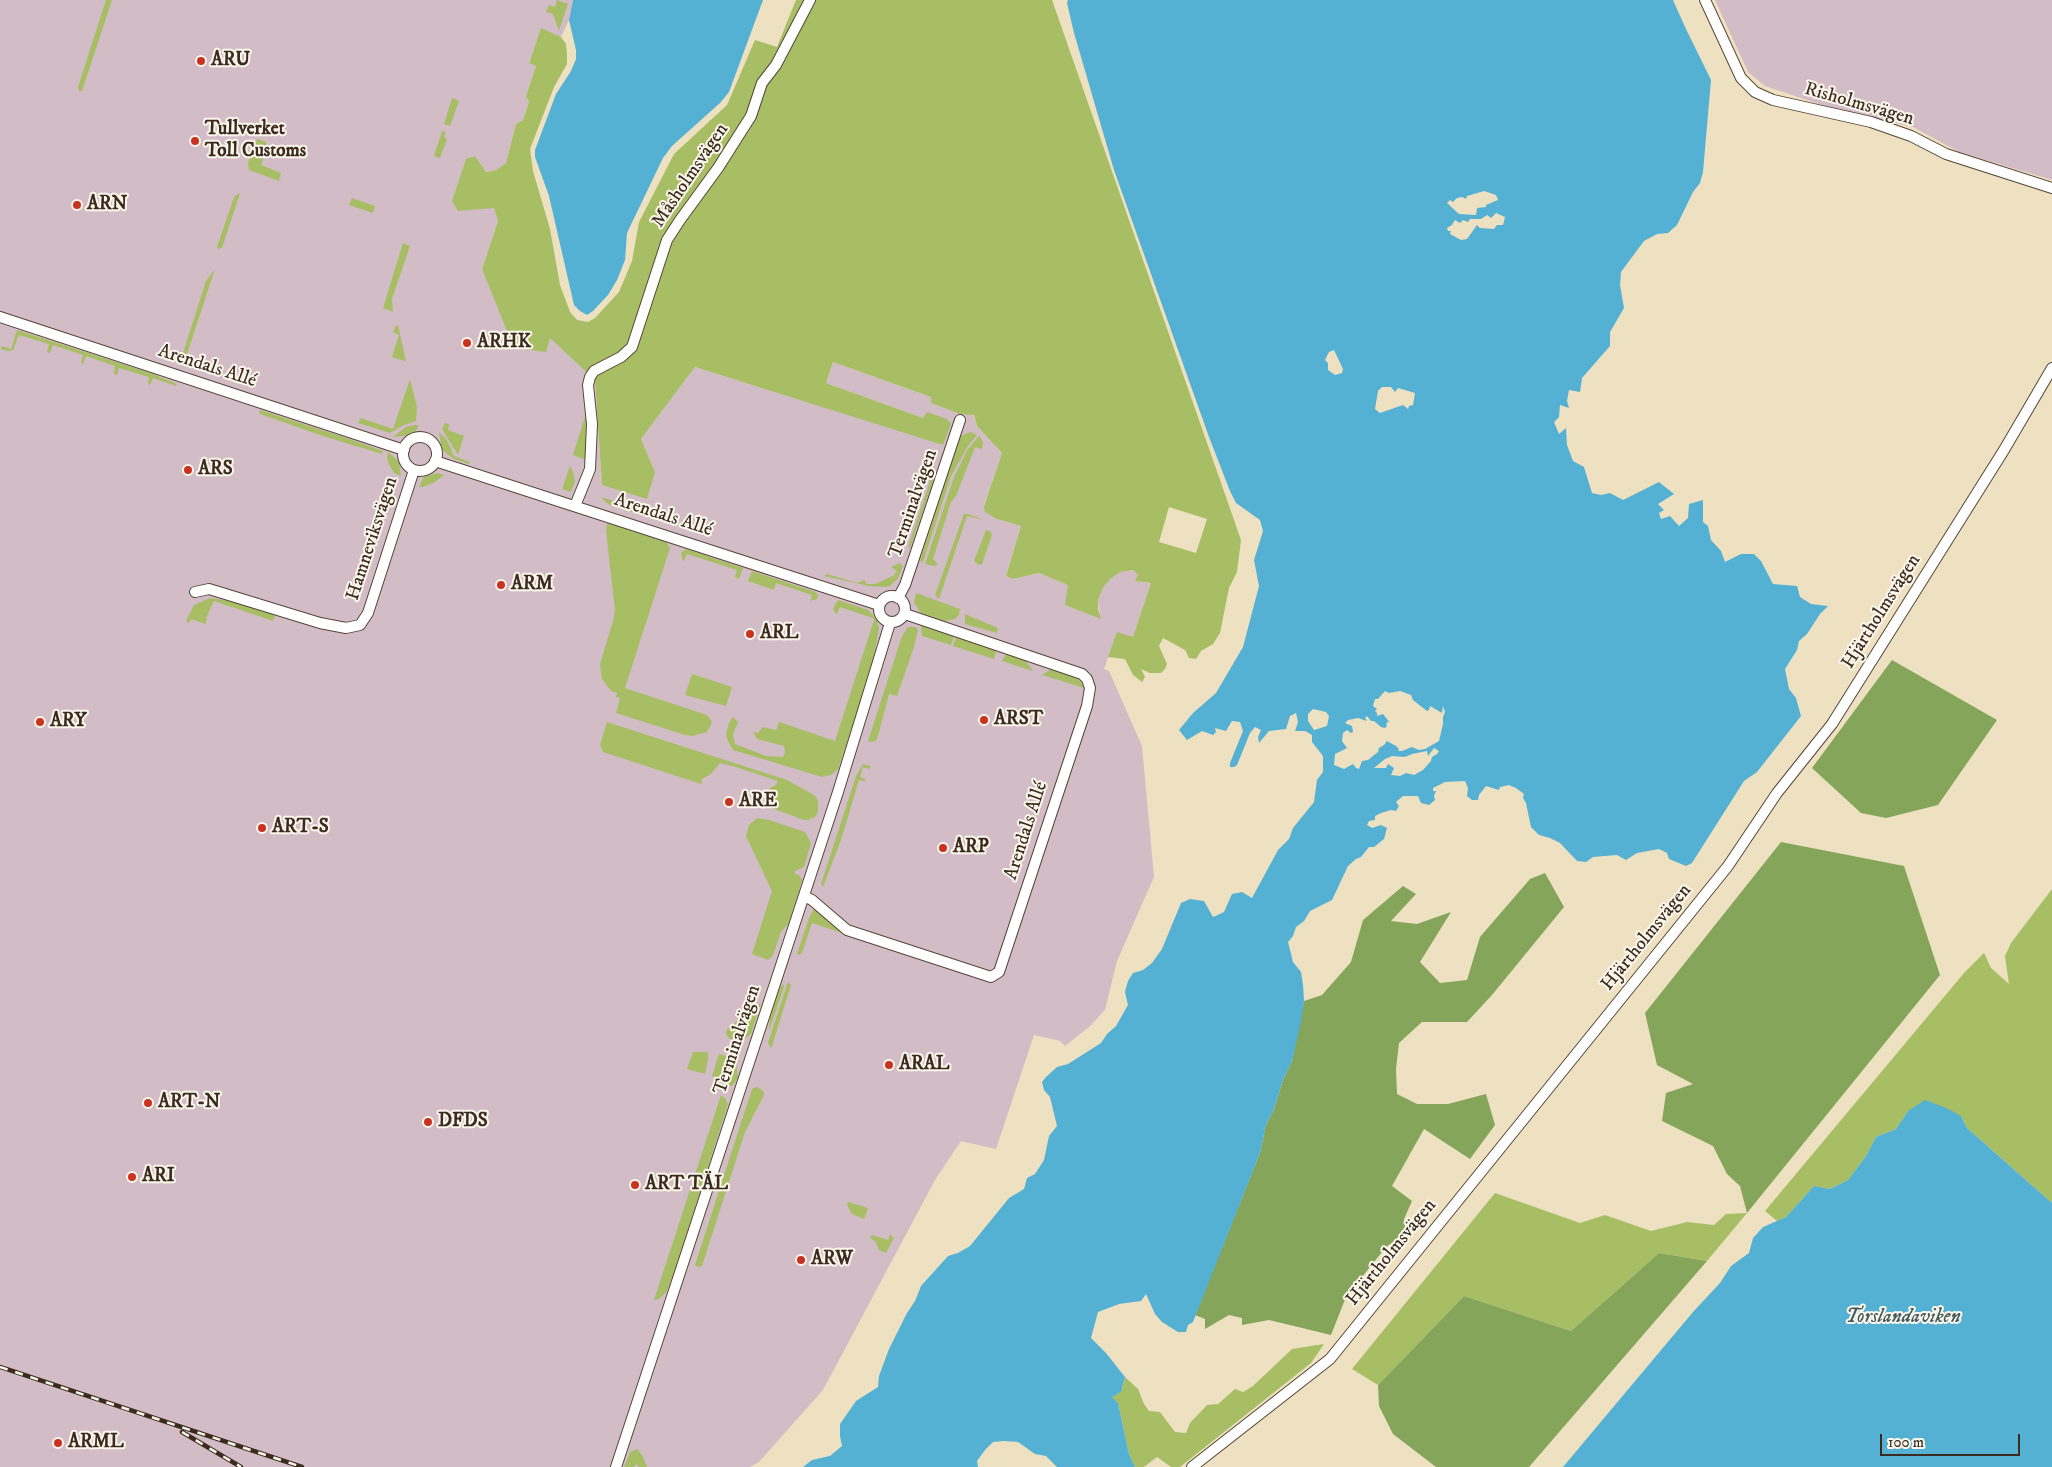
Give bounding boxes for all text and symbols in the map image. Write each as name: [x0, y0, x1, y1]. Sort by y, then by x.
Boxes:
place label: ARU: [211, 50, 250, 72]
marker: ARU: [195, 55, 207, 67]
street label: Risholmsvägen: [1802, 79, 1916, 131]
place label: Tullverket Toll Customs: [205, 119, 306, 163]
street label: Måsholmsvägen: [648, 120, 734, 232]
marker: Tullverket Toll Customs: [189, 135, 201, 147]
place label: ARN: [87, 194, 127, 216]
marker: ARN: [71, 199, 83, 211]
place label: ARHK: [477, 332, 531, 354]
marker: ARHK: [461, 337, 473, 349]
street label: Arendals Allé: [155, 340, 259, 394]
street label: Terminalvägen: [885, 447, 943, 561]
place label: ARS: [198, 459, 233, 481]
marker: ARS: [182, 464, 194, 476]
street label: Hamneviksvägen: [342, 474, 404, 604]
street label: Arendals Allé: [611, 489, 715, 543]
street label: Hjärtholmsvägen: [1838, 551, 1926, 673]
place label: ARM: [511, 574, 553, 596]
marker: ARM: [495, 579, 507, 591]
place label: ARL: [760, 623, 798, 645]
marker: ARL: [744, 628, 756, 640]
place label: ARST: [994, 709, 1043, 731]
place label: ARY: [50, 711, 87, 733]
marker: ARST: [978, 714, 990, 726]
marker: ARY: [34, 716, 46, 728]
street label: Arendals Allé: [1000, 779, 1054, 883]
place label: ARE: [739, 791, 777, 813]
marker: ARE: [723, 796, 735, 808]
place label: ART-S: [272, 817, 329, 839]
marker: ART-S: [256, 822, 268, 834]
place label: ARP: [953, 837, 989, 859]
marker: ARP: [937, 842, 949, 854]
street label: Hjärtholmsvägen: [1597, 880, 1697, 996]
street label: Terminalvägen: [710, 982, 766, 1098]
place label: ARAL: [899, 1054, 950, 1076]
marker: ARAL: [883, 1059, 895, 1071]
place label: ART-N: [158, 1092, 220, 1114]
marker: ART-N: [142, 1097, 154, 1109]
place label: DFDS: [438, 1111, 488, 1133]
marker: DFDS: [422, 1116, 434, 1128]
place label: ARI: [142, 1166, 175, 1188]
marker: ARI: [126, 1171, 138, 1183]
place label: ART TÄL: [645, 1174, 728, 1196]
marker: ART TÄL: [629, 1179, 641, 1191]
street label: Hjärtholmsvägen: [1342, 1195, 1442, 1311]
place label: ARW: [811, 1249, 853, 1271]
marker: ARW: [795, 1254, 807, 1266]
water label: Torslandaviken: [1845, 1306, 1961, 1330]
scale bar: [1882, 1424, 2022, 1456]
place label: ARML: [68, 1432, 124, 1454]
text: 100 m: [1888, 1433, 1924, 1452]
marker: ARML: [52, 1437, 64, 1449]

